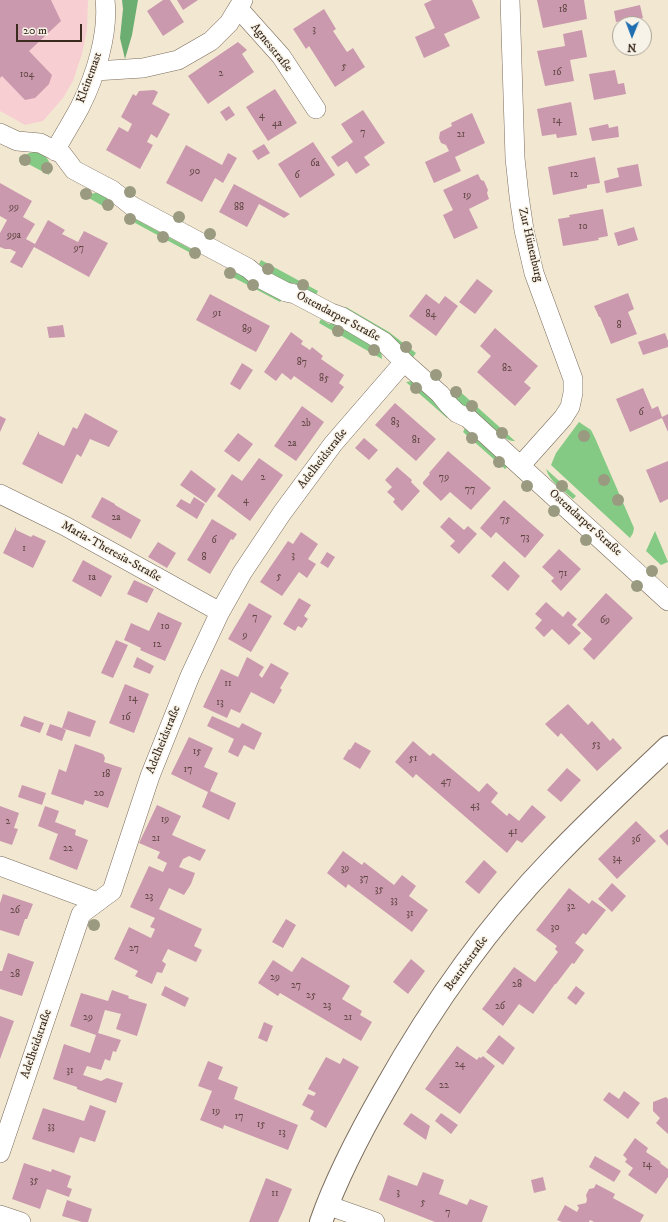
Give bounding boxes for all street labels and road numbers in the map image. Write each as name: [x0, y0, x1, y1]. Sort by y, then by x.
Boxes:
street label: Agnesstraße: [247, 21, 295, 75]
street label: Kleinemast: [74, 51, 106, 105]
street label: Zur Hünenburg: [515, 207, 545, 283]
street label: Ostendarper Straße: [294, 289, 382, 345]
street label: Adelheidstraße: [295, 426, 351, 492]
street label: Ostendarper Straße: [546, 487, 624, 559]
street label: Maria-Theresia-Straße: [58, 518, 164, 586]
street label: Adelheidstraße: [144, 704, 184, 776]
street label: Beatrixstraße: [442, 934, 492, 994]
street label: Adelheidstraße: [18, 1008, 56, 1080]

